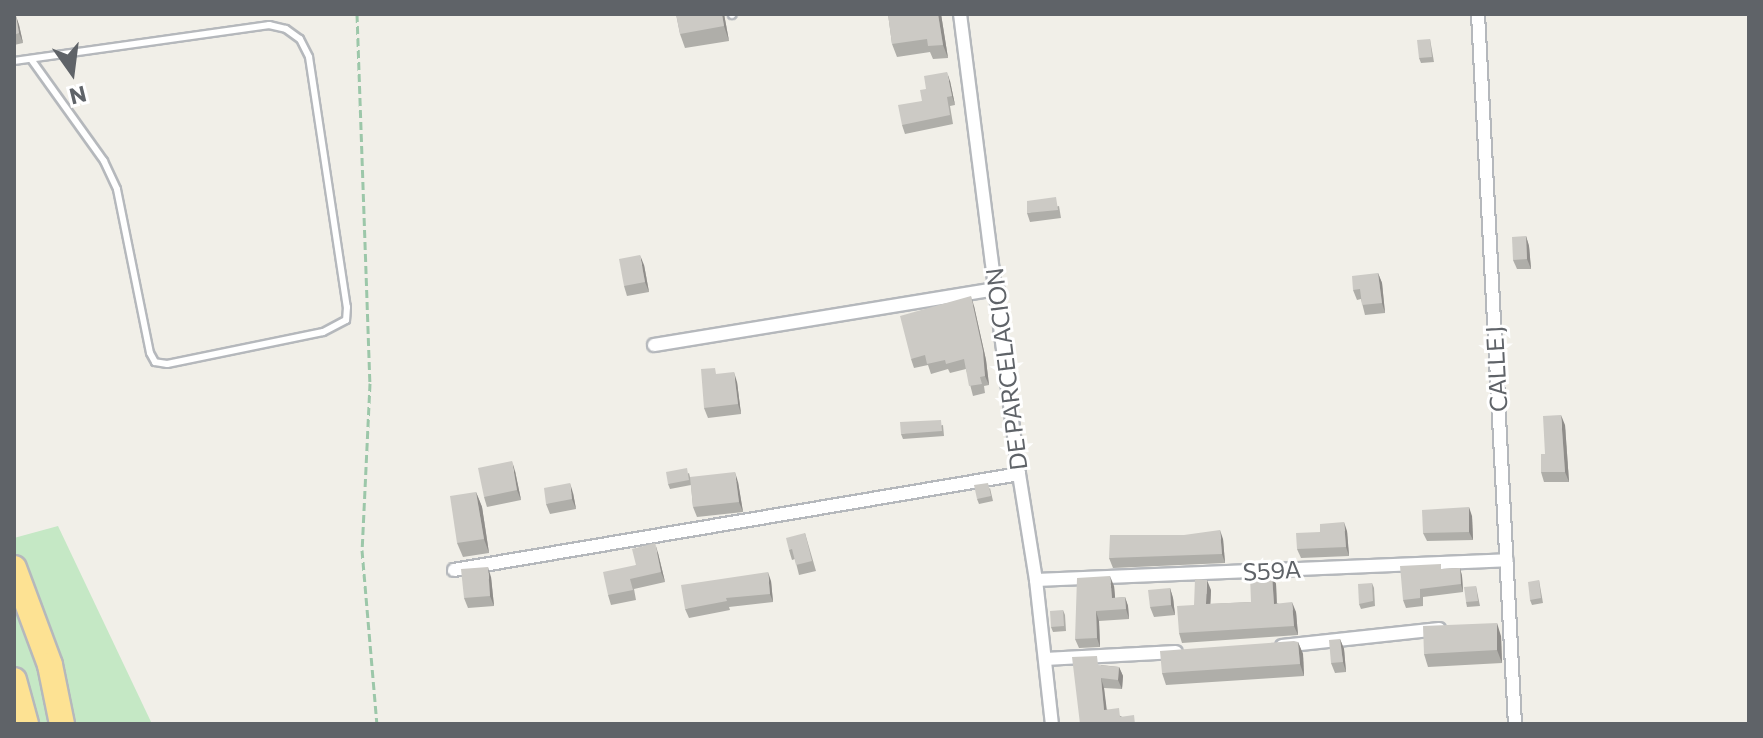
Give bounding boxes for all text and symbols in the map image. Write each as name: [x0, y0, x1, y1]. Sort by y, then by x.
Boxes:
north arrow: [32, 32, 112, 112]
text: N: [67, 81, 89, 111]
street label: DE PARCELACION: [979, 266, 1033, 472]
street label: CALLE J: [1479, 325, 1513, 413]
street label: S59A: [1242, 554, 1302, 586]

